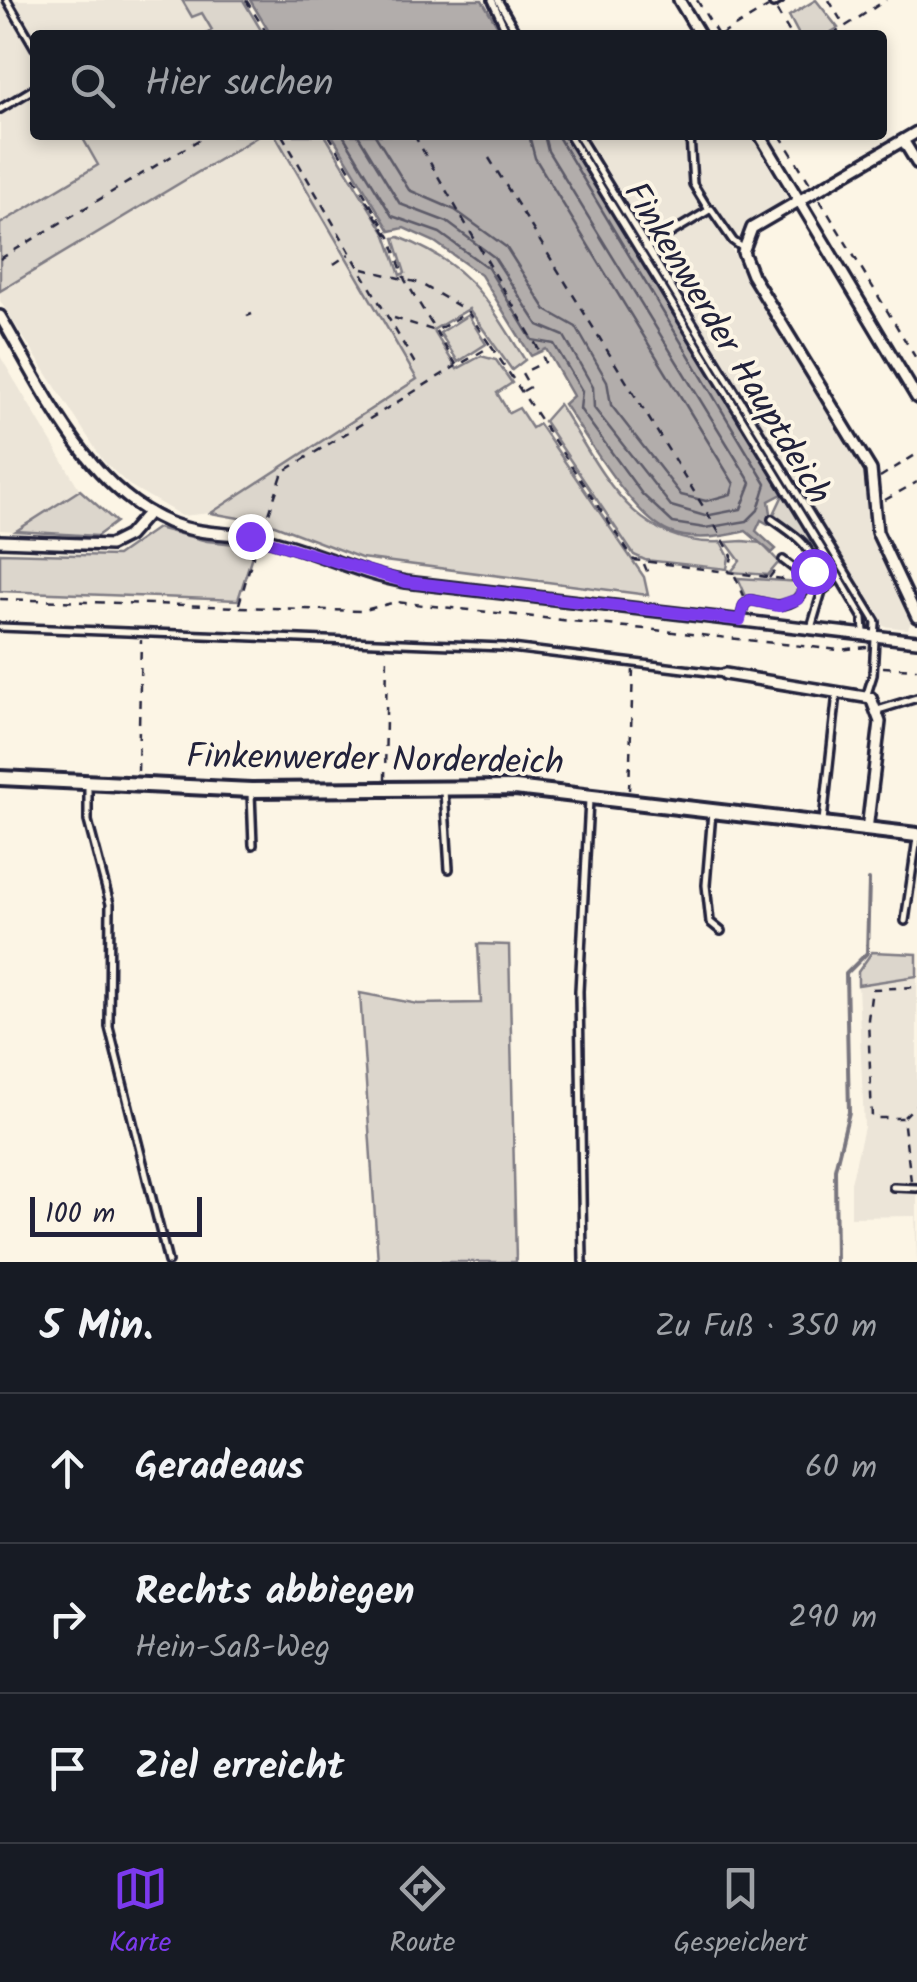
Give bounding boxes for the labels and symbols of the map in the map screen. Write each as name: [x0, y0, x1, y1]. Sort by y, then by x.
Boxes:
street label: Finkenwerder Hauptdeich: [607, 172, 845, 516]
route end: [228, 514, 274, 560]
route start: [791, 549, 837, 595]
street label: Finkenwerder Norderdeich: [186, 730, 564, 792]
scale bar: [30, 1192, 202, 1236]

